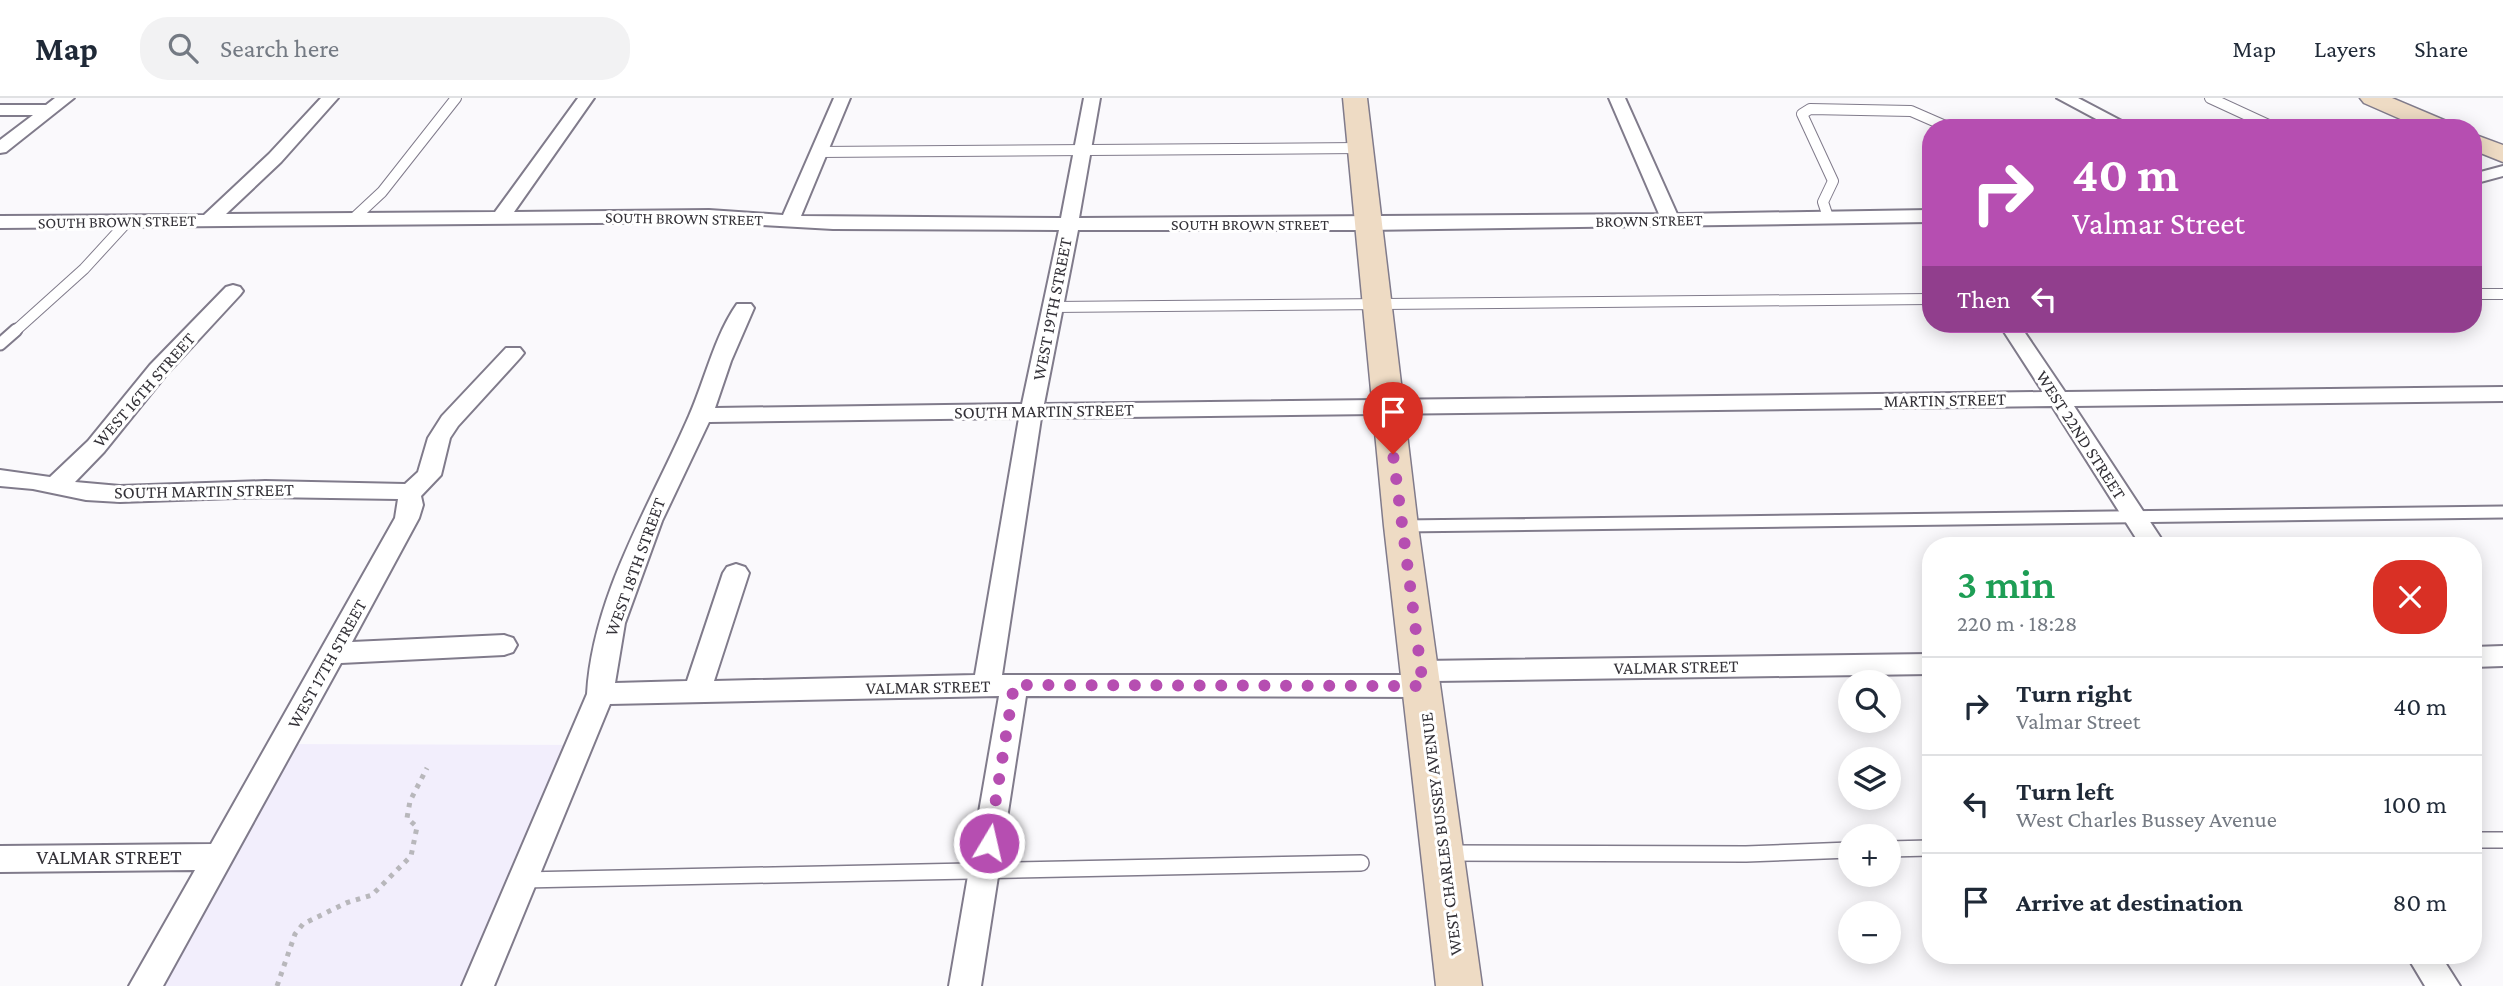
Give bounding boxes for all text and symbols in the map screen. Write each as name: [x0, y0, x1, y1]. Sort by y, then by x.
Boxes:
search box: [140, 17, 630, 80]
icon: search: [164, 29, 202, 67]
text: Map: [35, 30, 98, 67]
text: Search here: [220, 34, 339, 63]
text: Map: [2232, 35, 2276, 62]
text: Layers: [2314, 35, 2376, 62]
text: Share: [2414, 35, 2468, 62]
icon: right: [1957, 147, 2048, 238]
text: 40 m: [2072, 147, 2179, 202]
text: Valmar Street: [2072, 205, 2245, 241]
street label: SOUTH BROWN STREET: [605, 209, 763, 228]
street label: BROWN STREET: [1595, 211, 1703, 230]
street label: SOUTH BROWN STREET: [38, 212, 196, 231]
street label: SOUTH BROWN STREET: [1171, 216, 1329, 233]
street label: WEST 19TH STREET: [1028, 236, 1076, 382]
icon: left: [2025, 280, 2063, 318]
text: Then: [1957, 285, 2011, 314]
street label: WEST 16TH STREET: [89, 329, 199, 451]
street label: WEST 22ND STREET: [2032, 367, 2130, 503]
pin: [1363, 382, 1423, 454]
street label: MARTIN STREET: [1884, 389, 2007, 411]
icon: arrive: [1374, 393, 1412, 431]
street label: SOUTH MARTIN STREET: [954, 399, 1134, 423]
street label: SOUTH MARTIN STREET: [114, 479, 294, 503]
street label: WEST 18TH STREET: [601, 495, 669, 639]
text: 3 min: [1957, 560, 2055, 607]
button: close: [2373, 560, 2447, 634]
street label: WEST 17TH STREET: [283, 596, 371, 732]
text: 220 m · 18:28: [1957, 610, 2077, 636]
street label: VALMAR STREET: [1613, 656, 1739, 678]
map controls: [1838, 670, 1901, 964]
button: search: [1838, 670, 1901, 733]
street label: VALMAR STREET: [865, 676, 991, 698]
text: Turn right: [2016, 679, 2132, 708]
icon: right: [1957, 687, 1995, 725]
text: 40 m: [2393, 692, 2447, 721]
text: Valmar Street: [2016, 708, 2140, 734]
street label: WEST CHARLES BUSSEY AVENUE: [1416, 711, 1466, 957]
button: layers: [1838, 747, 1901, 810]
text: Turn left: [2016, 777, 2114, 806]
icon: left: [1957, 785, 1995, 823]
text: 100 m: [2383, 790, 2447, 819]
position arrow: [952, 806, 1026, 880]
text: West Charles Bussey Avenue: [2016, 806, 2277, 832]
button: +: [1838, 824, 1901, 887]
street label: VALMAR STREET: [36, 845, 182, 869]
icon: arrive: [1957, 883, 1995, 921]
text: Arrive at destination: [2016, 888, 2243, 917]
text: 80 m: [2393, 888, 2447, 917]
button: −: [1838, 901, 1901, 964]

